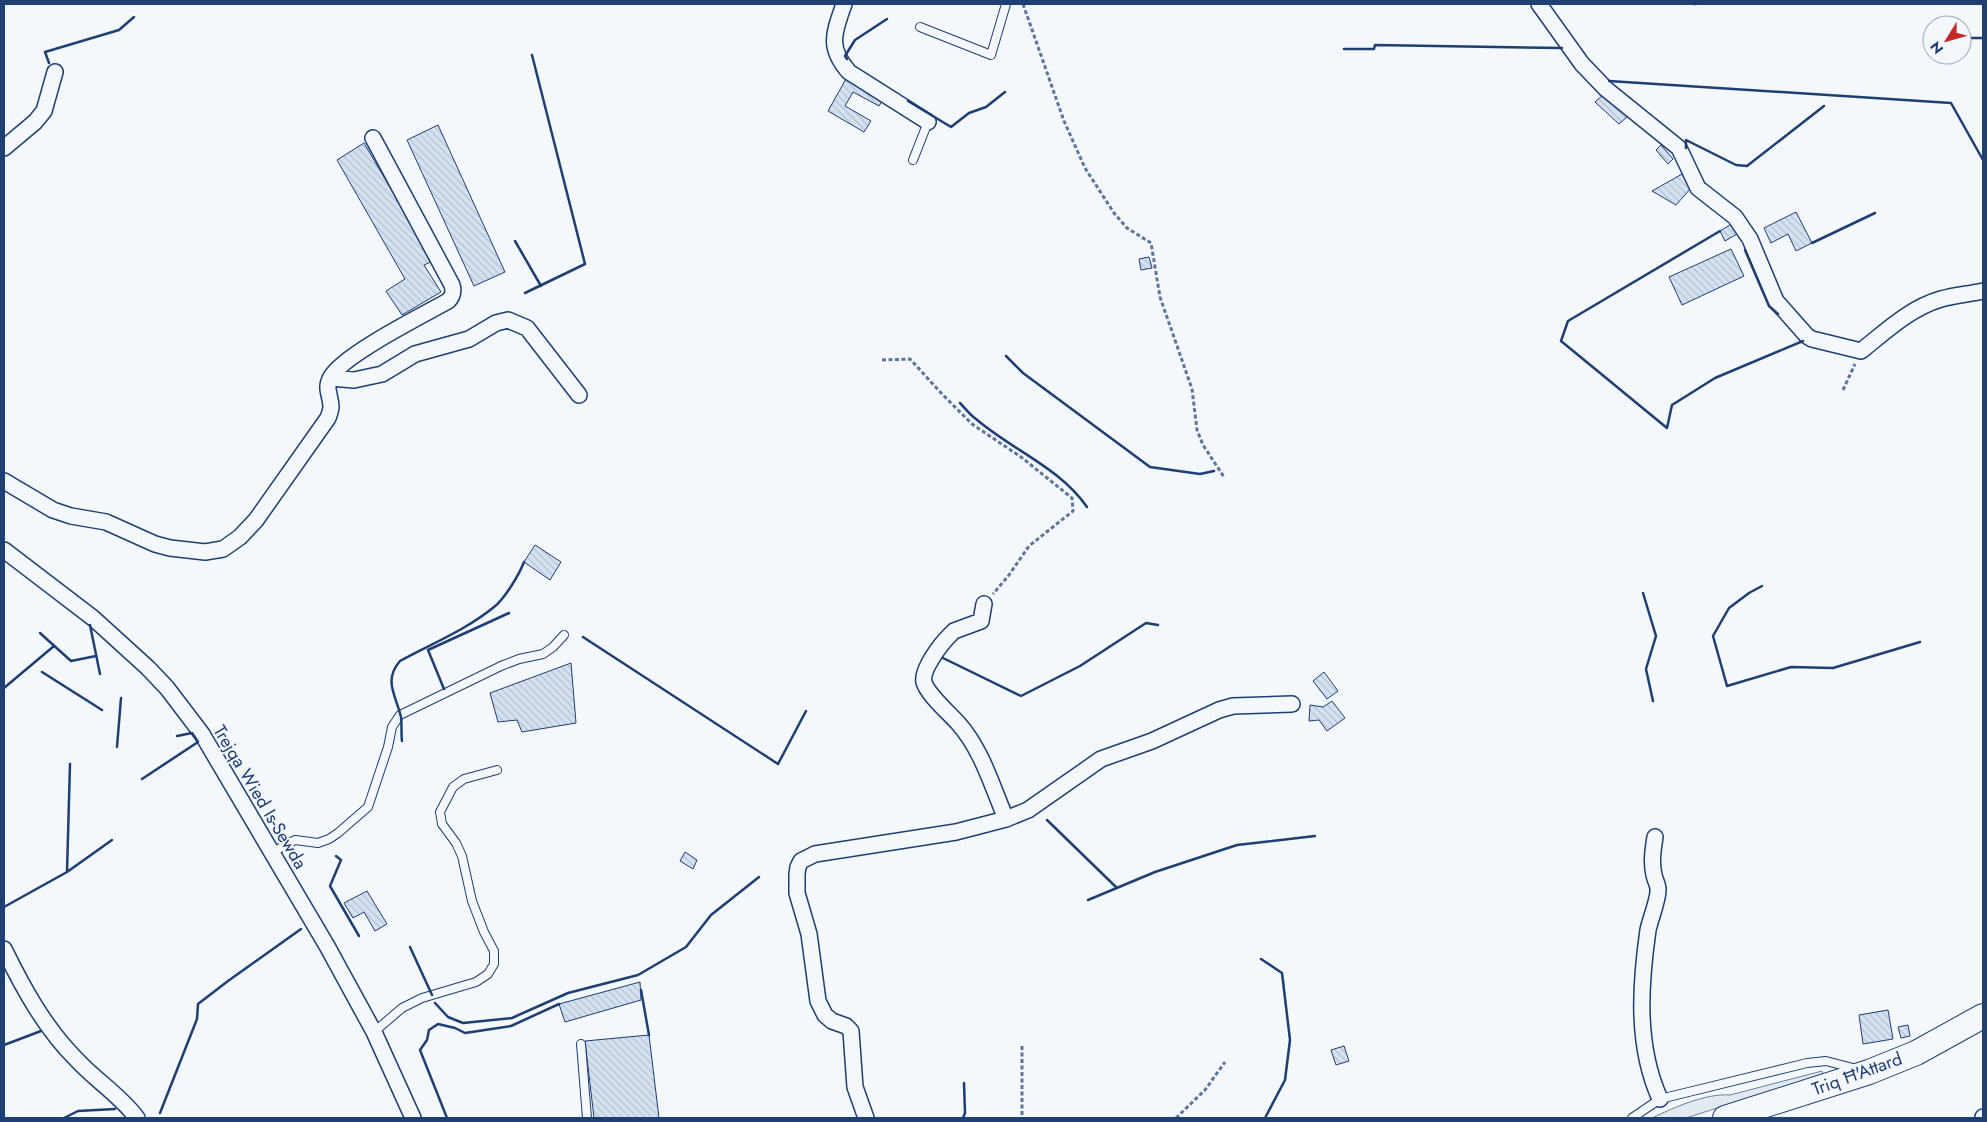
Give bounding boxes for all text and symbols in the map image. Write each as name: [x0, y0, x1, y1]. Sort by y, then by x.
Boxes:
north arrow: [1922, 15, 1972, 65]
text: N: [1925, 37, 1948, 58]
street label: Trejqa Wied Is-Sewda: [207, 720, 313, 874]
street label: Triq Ħ'Attard: [1808, 1046, 1906, 1102]

